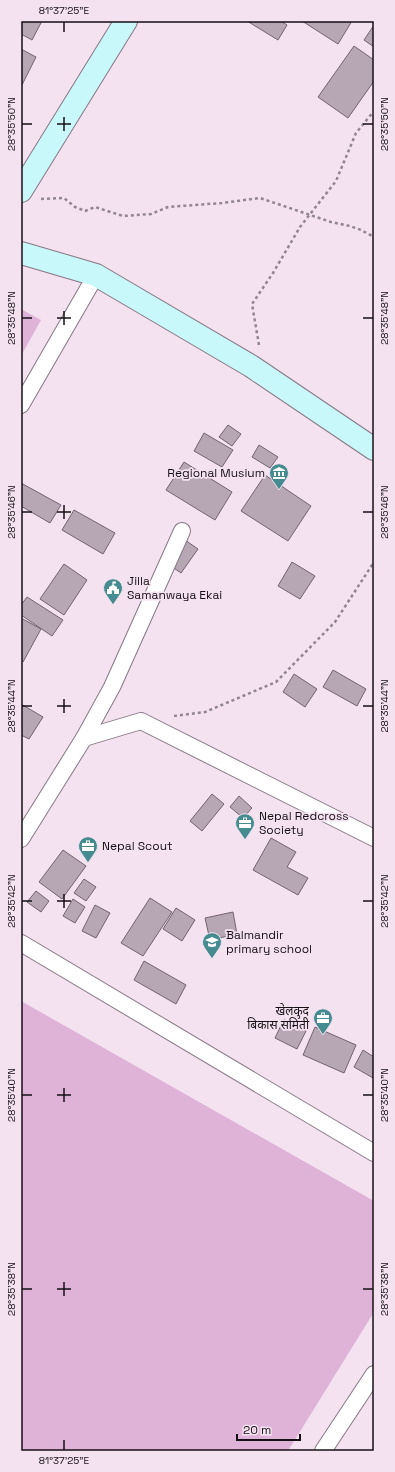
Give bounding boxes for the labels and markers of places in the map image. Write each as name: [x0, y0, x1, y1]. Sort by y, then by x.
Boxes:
museum icon: Regional Musium: [268, 462, 290, 490]
place label: Regional Musium: [167, 465, 265, 481]
place label: Jilla Samanwaya Ekai: [127, 573, 222, 603]
public building icon: Jilla Samanwaya Ekai: [102, 577, 124, 605]
place label: Nepal Redcross Society: [259, 808, 349, 838]
office icon: Nepal Redcross Society: [234, 812, 256, 840]
office icon: Nepal Scout: [77, 835, 99, 863]
place label: Nepal Scout: [102, 838, 173, 854]
place label: Balmandir primary school: [226, 927, 312, 957]
school or university icon: Balmandir primary school: [201, 931, 223, 959]
place label: खेलकुद बिकास समिती: [247, 1003, 310, 1033]
office icon: खेलकुद बिकास समिती: [312, 1007, 334, 1035]

